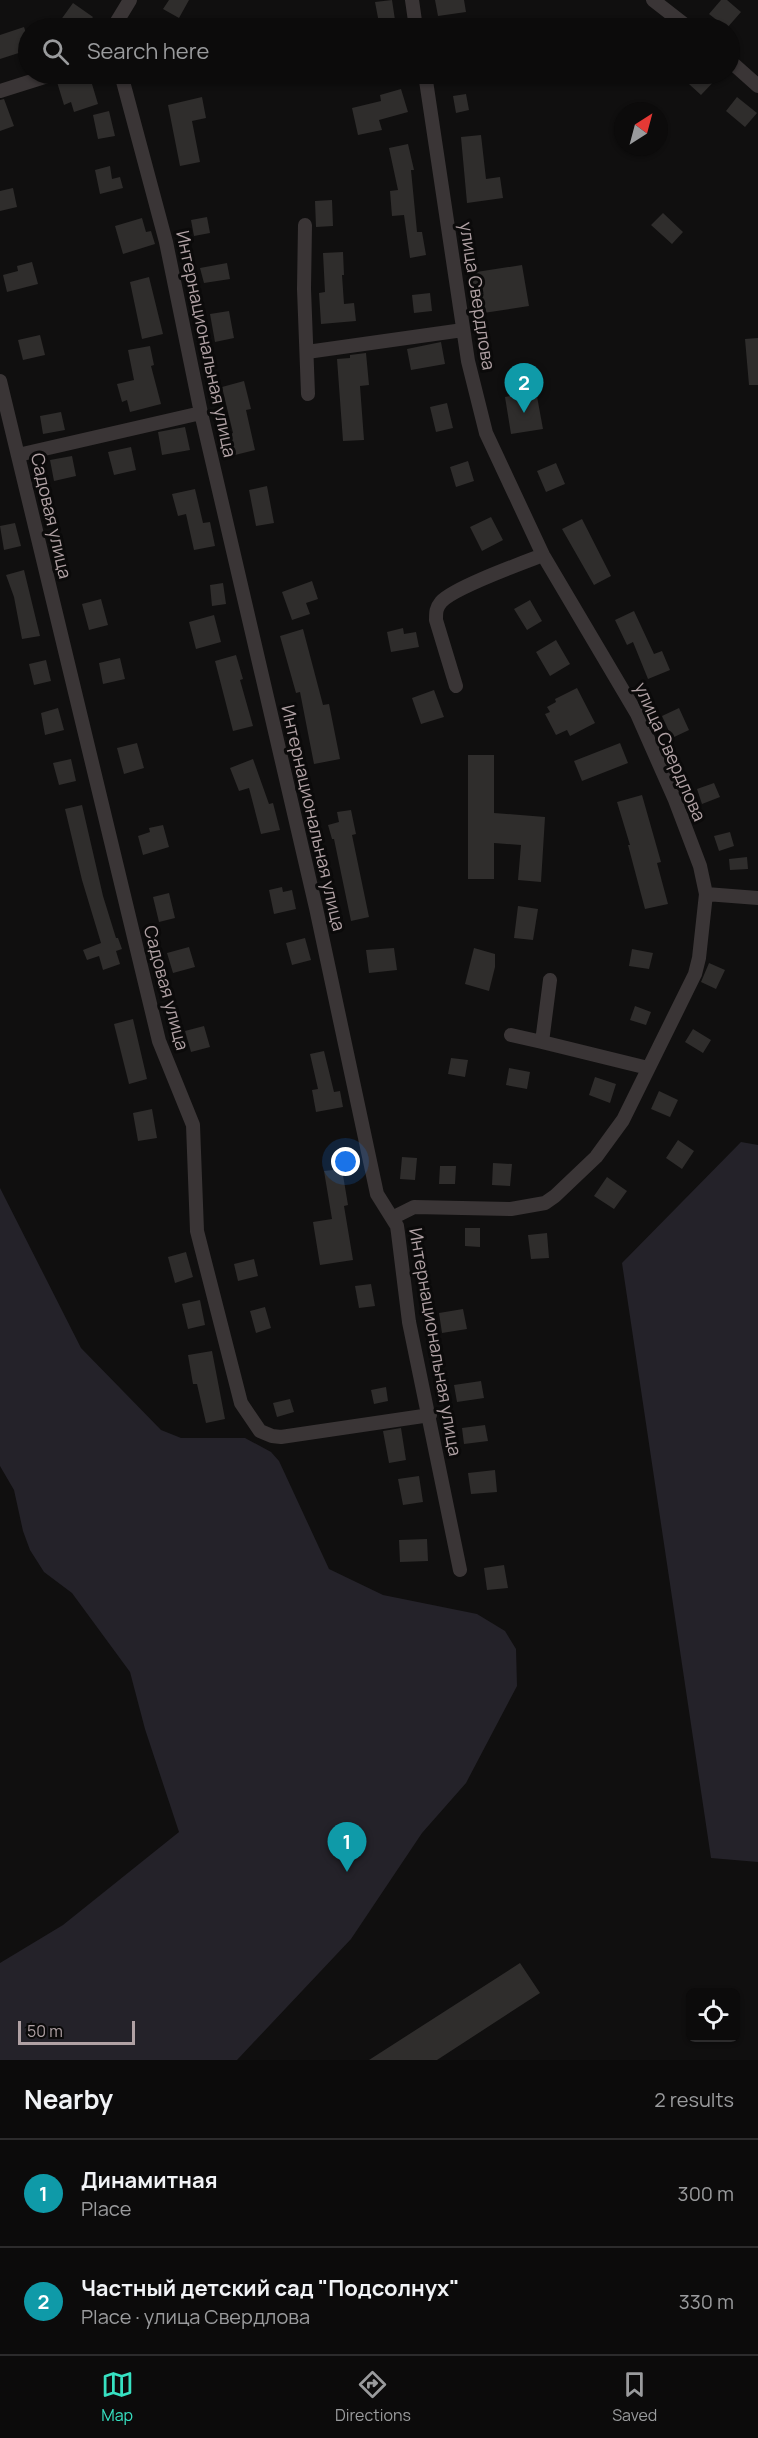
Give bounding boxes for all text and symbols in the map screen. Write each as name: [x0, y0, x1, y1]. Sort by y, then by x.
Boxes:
search box: [18, 18, 740, 84]
icon: search: [39, 35, 72, 68]
text: Search here: [87, 36, 209, 66]
north arrow: [614, 102, 668, 156]
street label: улица Свердлова: [454, 220, 502, 372]
street label: Интернациональная улица: [171, 228, 243, 459]
pin: 2: [504, 364, 544, 413]
street label: Садовая улица: [26, 451, 78, 581]
street label: улица Свердлова: [630, 678, 712, 825]
street label: Интернациональная улица: [276, 702, 352, 933]
street label: Садовая улица: [139, 923, 195, 1053]
your location: [331, 1147, 360, 1176]
street label: Интернациональная улица: [404, 1226, 468, 1458]
pin: 1: [328, 1822, 366, 1872]
map controls: [686, 1988, 740, 2042]
button: locate: [686, 1988, 740, 2042]
scale bar: [18, 2018, 135, 2046]
text: 50 m: [27, 2020, 63, 2042]
text: Nearby: [24, 2081, 113, 2117]
text: 2 results: [654, 2086, 734, 2113]
text: Динамитная: [81, 2165, 218, 2195]
text: 1: [39, 2180, 48, 2207]
text: 300 m: [678, 2180, 734, 2207]
text: Place: [81, 2195, 131, 2222]
text: Частный детский сад "Подсолнух": [81, 2273, 459, 2303]
text: 2: [38, 2288, 49, 2315]
text: 330 m: [679, 2288, 734, 2315]
text: Place · улица Свердлова: [81, 2303, 310, 2330]
tab: Map: [101, 2368, 134, 2426]
tab: Directions: [335, 2368, 411, 2426]
tab: Saved: [612, 2368, 657, 2426]

